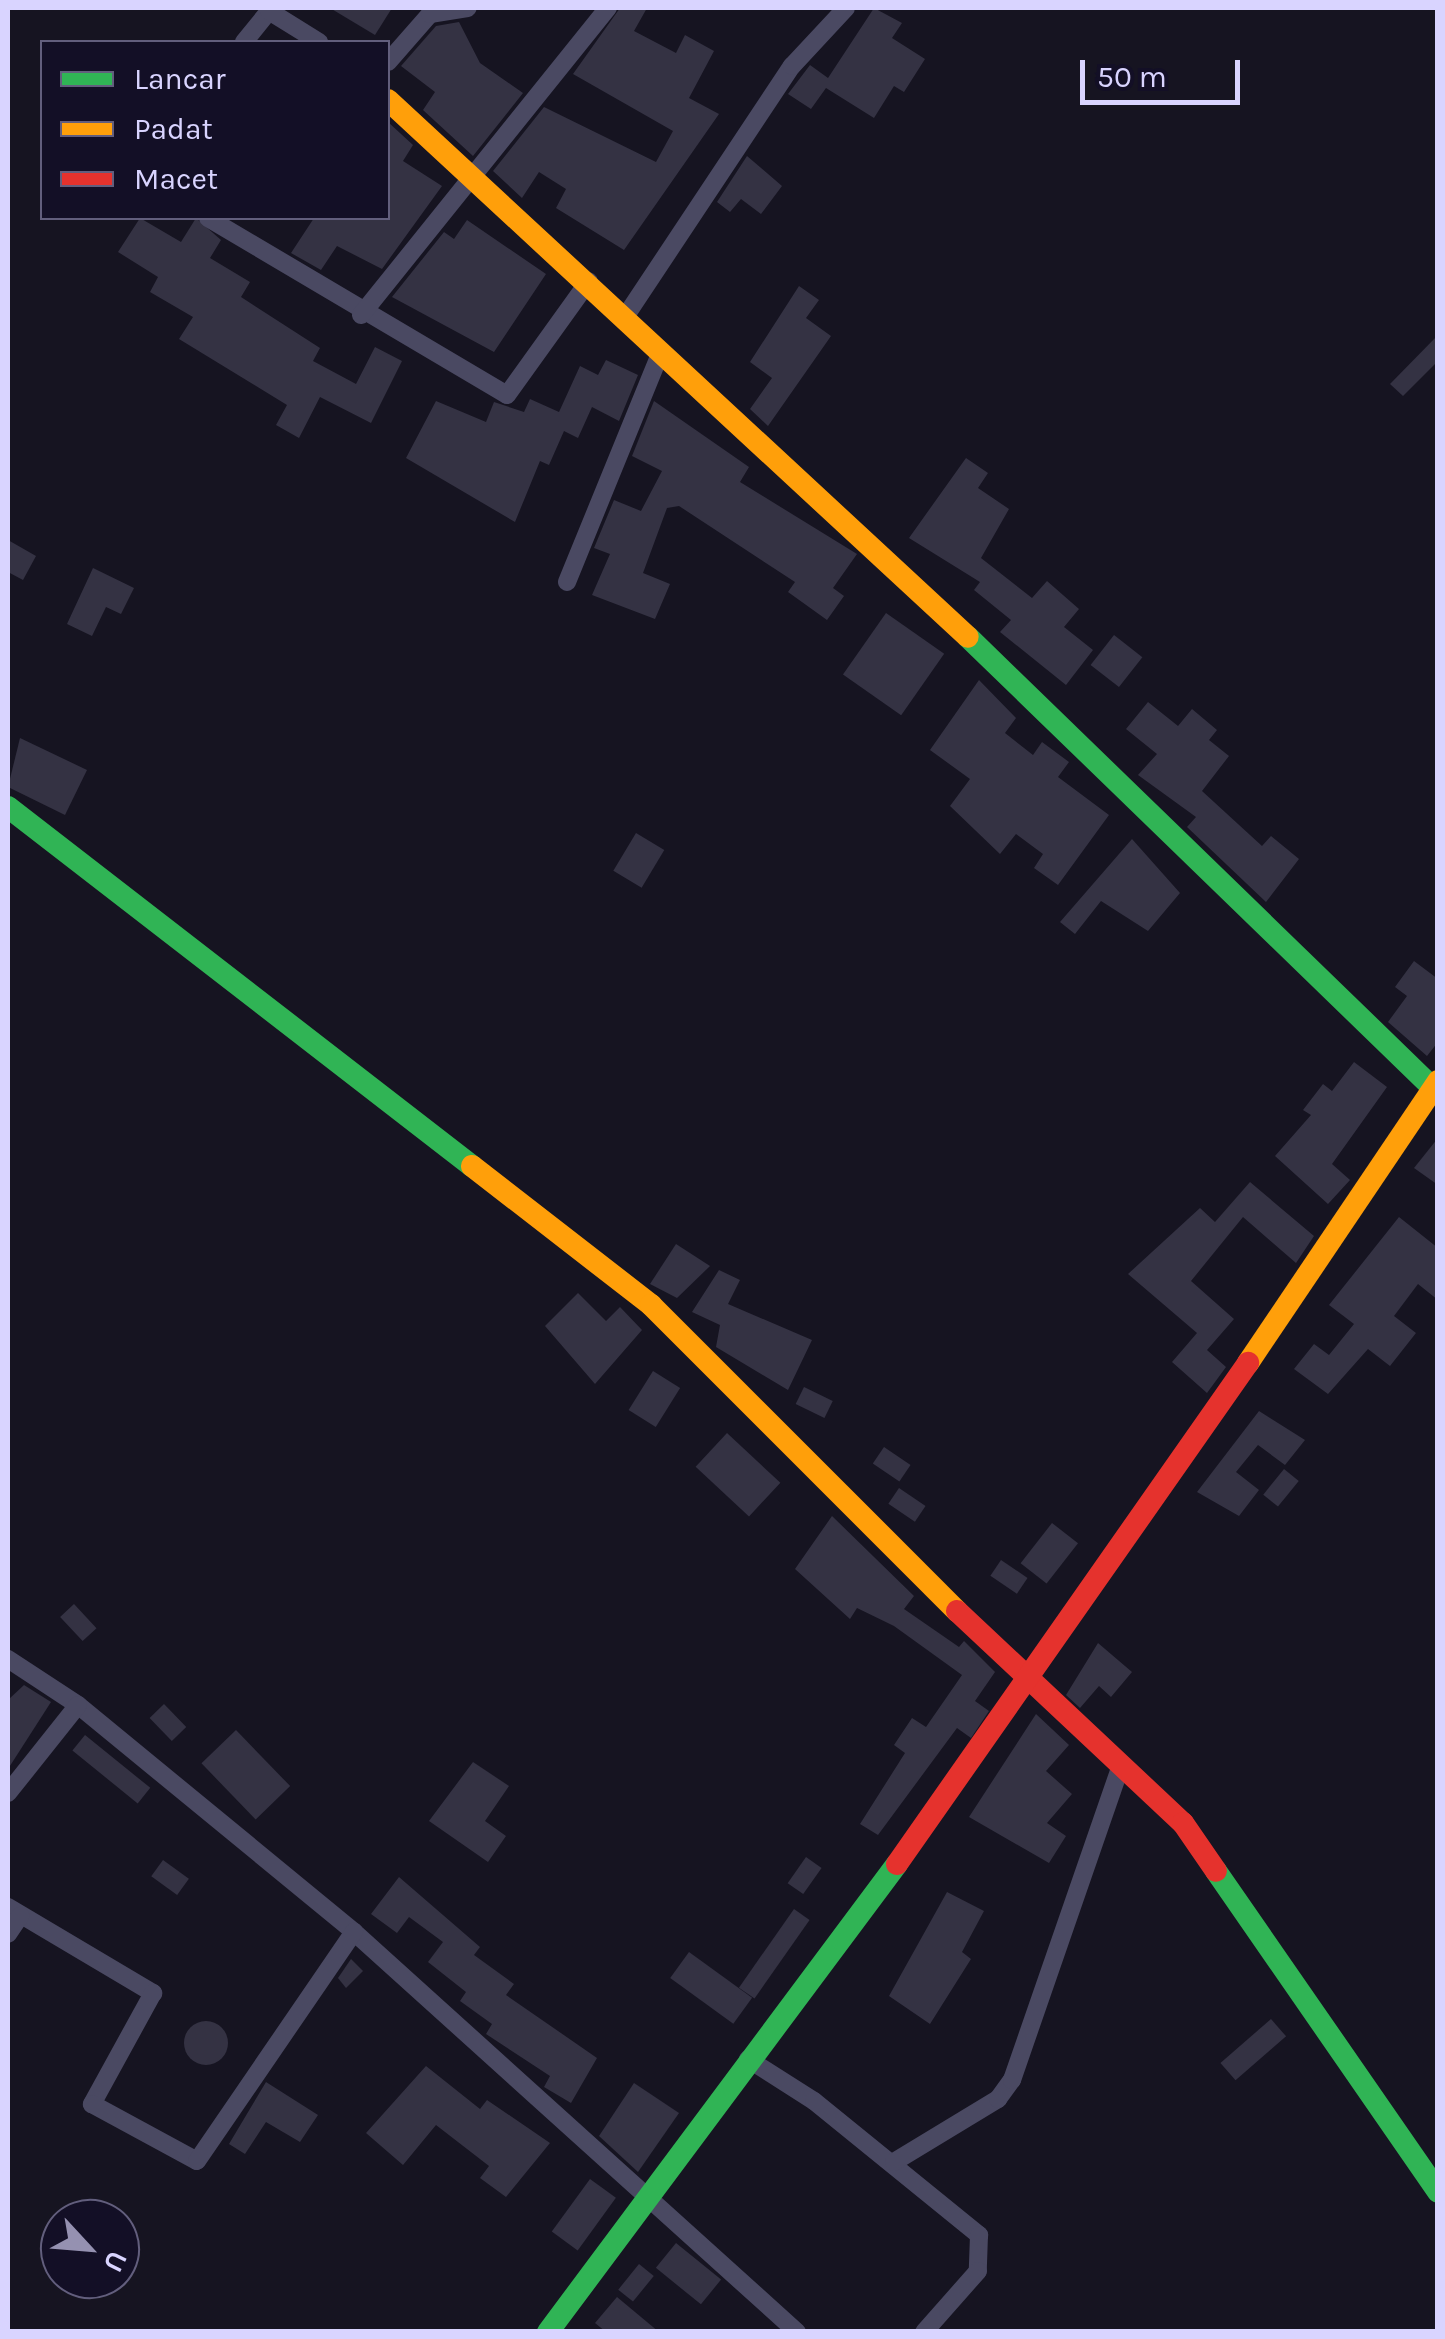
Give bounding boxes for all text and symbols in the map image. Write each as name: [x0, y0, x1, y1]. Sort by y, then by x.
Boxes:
legend: [40, 40, 390, 220]
scale bar: [1085, 40, 1245, 102]
text: 50 m: [1097, 59, 1167, 95]
text: Lancar: [134, 61, 226, 97]
text: Padat: [134, 111, 213, 147]
text: Macet: [134, 161, 218, 197]
north arrow: [40, 2199, 140, 2299]
text: U: [97, 2246, 135, 2277]

